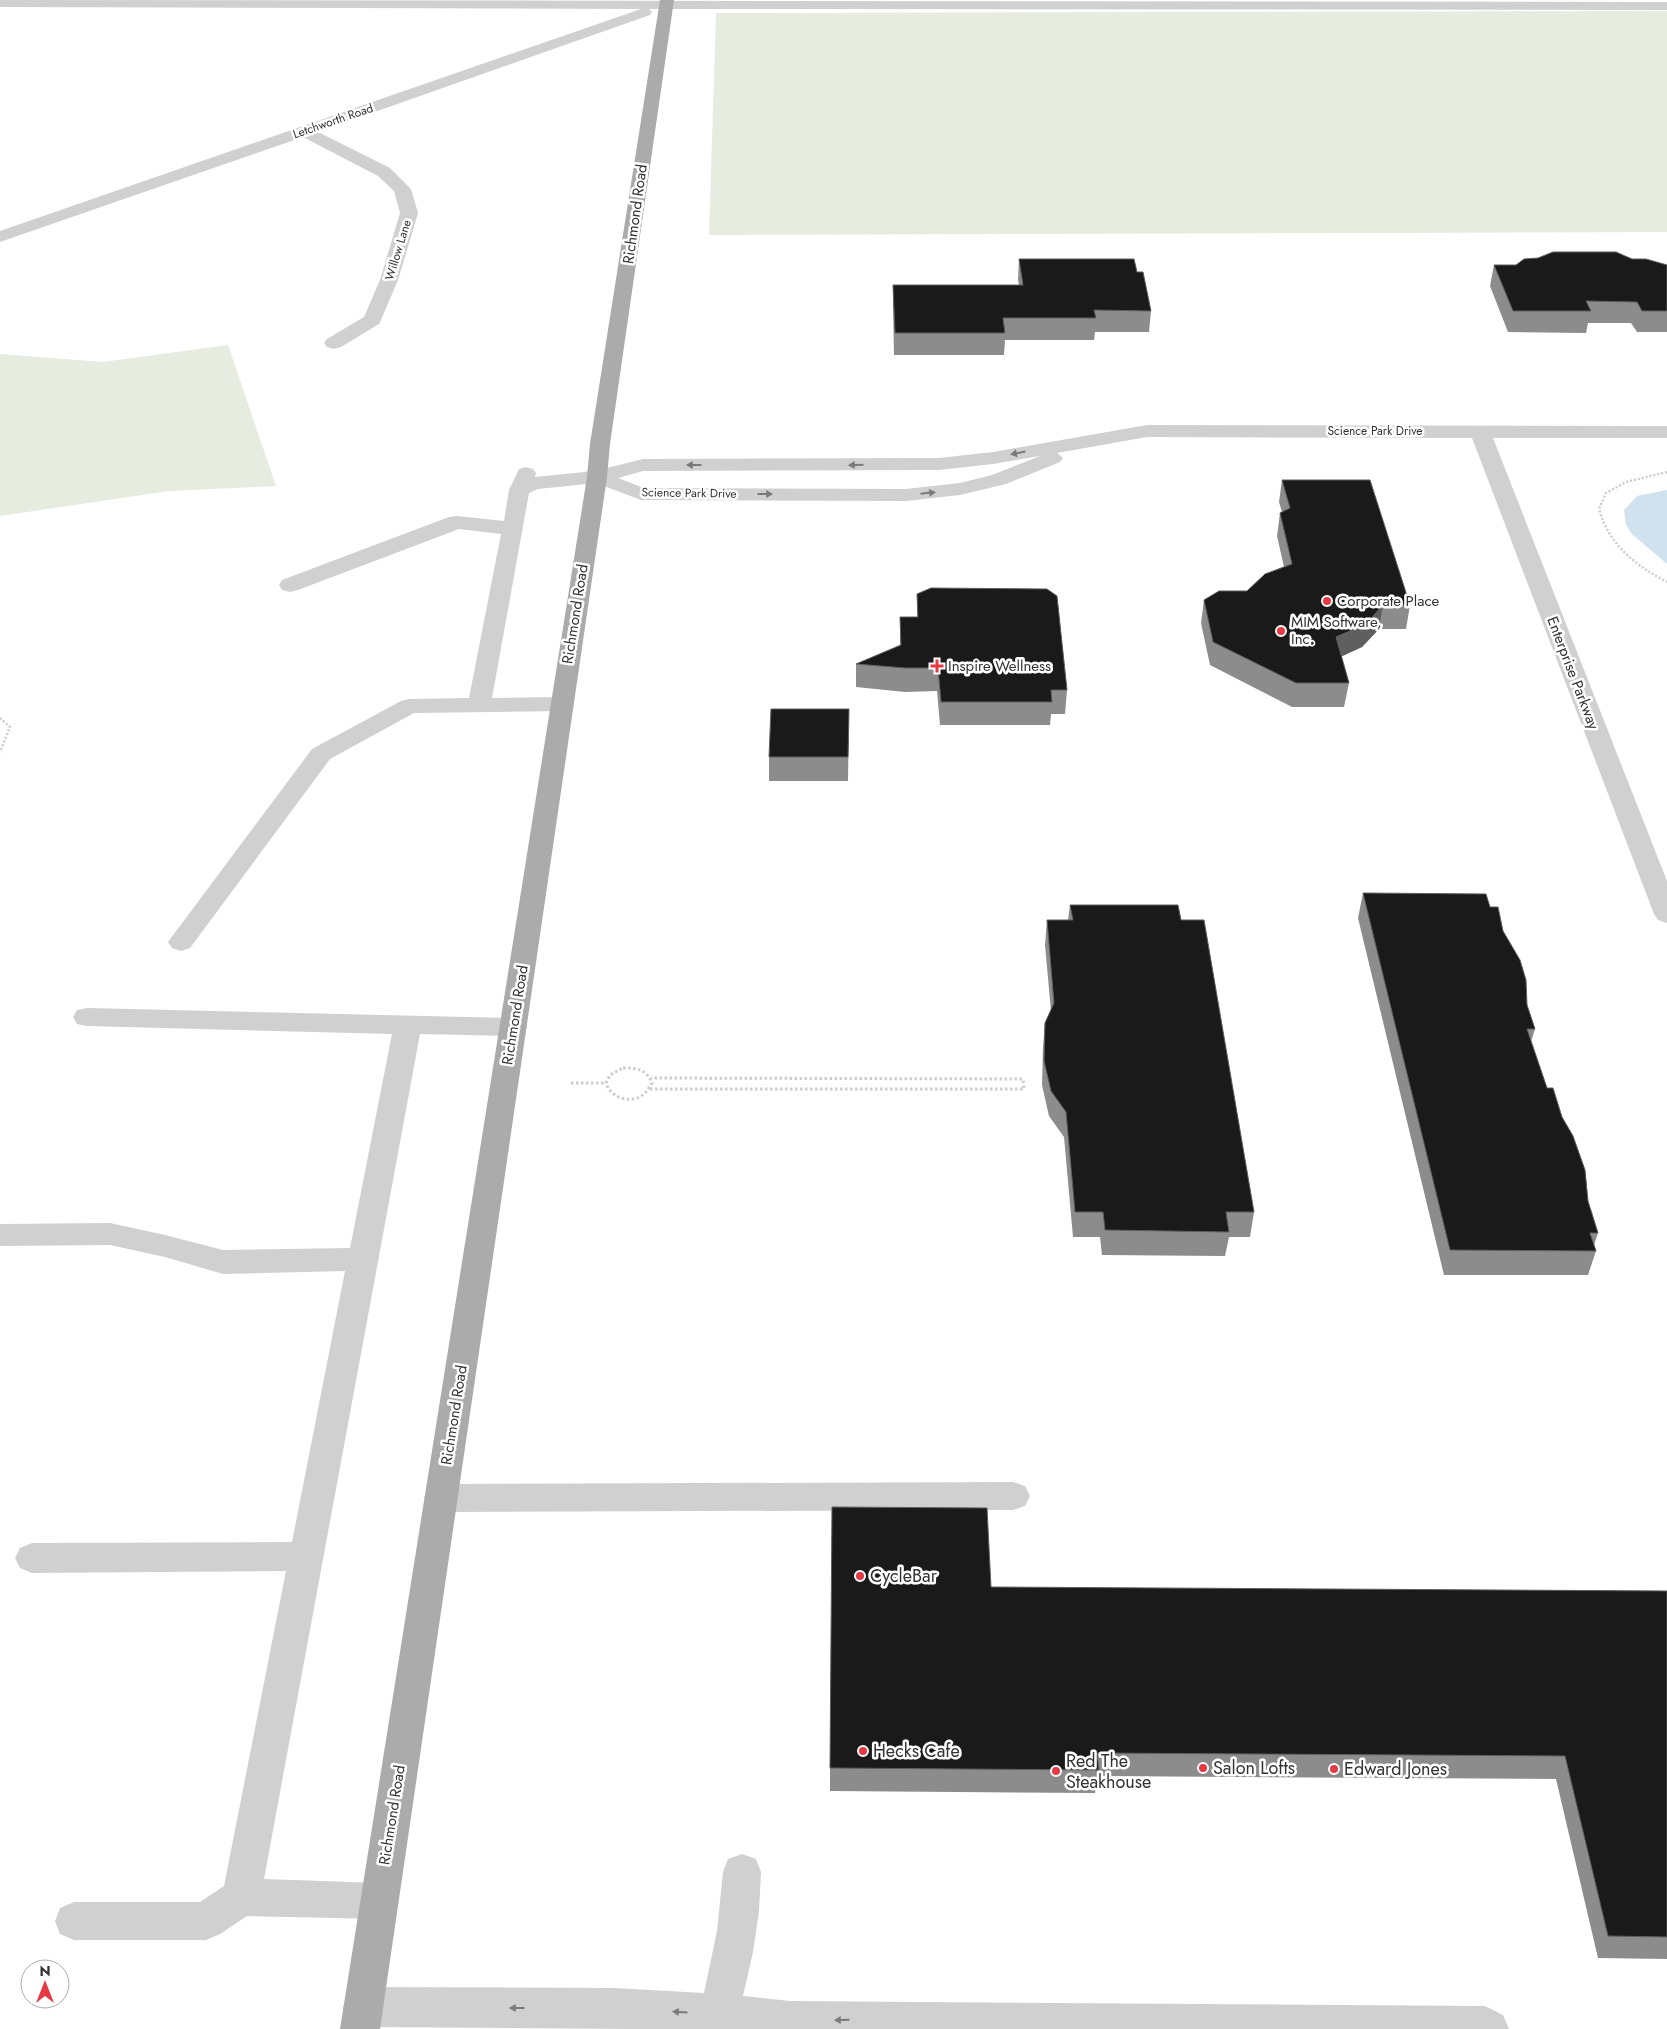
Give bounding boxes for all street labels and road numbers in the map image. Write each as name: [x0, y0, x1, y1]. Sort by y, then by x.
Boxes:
street label: Letchworth Road: [290, 99, 376, 143]
street label: Richmond Road: [617, 163, 653, 265]
street label: Willow Lane: [380, 218, 416, 282]
street label: Science Park Drive: [1327, 422, 1423, 440]
street label: Science Park Drive: [641, 483, 737, 503]
street label: Richmond Road: [556, 563, 594, 665]
street label: Enterprise Parkway: [1541, 613, 1605, 733]
street label: Richmond Road: [496, 964, 534, 1066]
street label: Richmond Road: [435, 1364, 473, 1466]
street label: Richmond Road: [373, 1764, 411, 1866]

